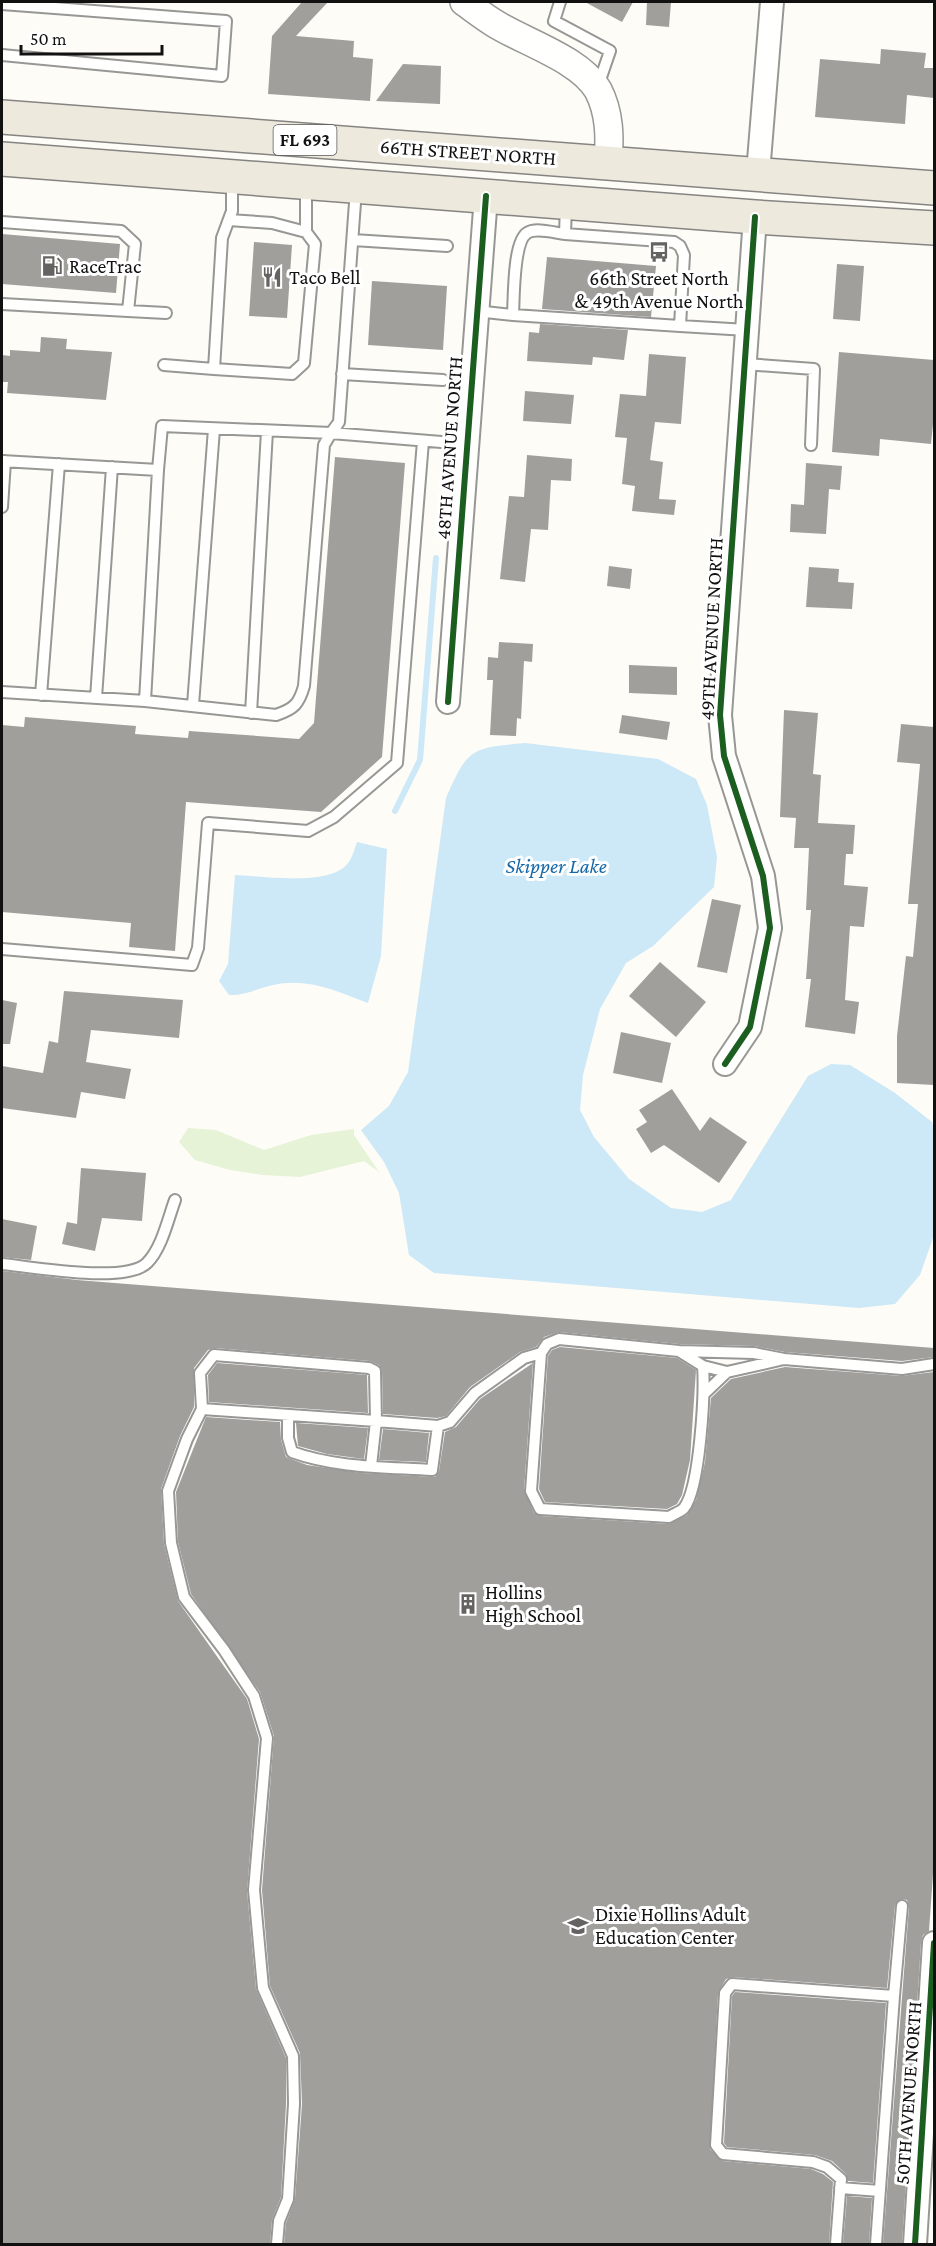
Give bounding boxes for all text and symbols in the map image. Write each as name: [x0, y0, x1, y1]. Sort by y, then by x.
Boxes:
scale bar: [21, 18, 162, 56]
text: 50 m: [30, 29, 67, 49]
road number: FL 693: [274, 125, 336, 155]
street label: 66TH STREET NORTH: [379, 135, 557, 169]
bus stop icon: 66th Street North & 49th Avenue North: [647, 240, 671, 264]
fuel station icon: RaceTrac: [40, 254, 64, 278]
place label: RaceTrac: [69, 255, 142, 277]
restaurant icon: Taco Bell: [260, 265, 284, 289]
place label: Taco Bell: [289, 266, 361, 288]
place label: 66th Street North & 49th Avenue North: [574, 267, 744, 312]
street label: 48TH AVENUE NORTH: [432, 356, 466, 540]
street label: 49TH AVENUE NORTH: [695, 537, 727, 721]
water label: Skipper Lake: [505, 854, 607, 878]
place label: Hollins High School: [485, 1581, 581, 1627]
building icon: Hollins High School: [456, 1592, 480, 1616]
place label: Dixie Hollins Adult Education Center: [595, 1903, 747, 1948]
school or university icon: Dixie Hollins Adult Education Center: [566, 1914, 590, 1938]
street label: 50TH AVENUE NORTH: [891, 2001, 925, 2185]

